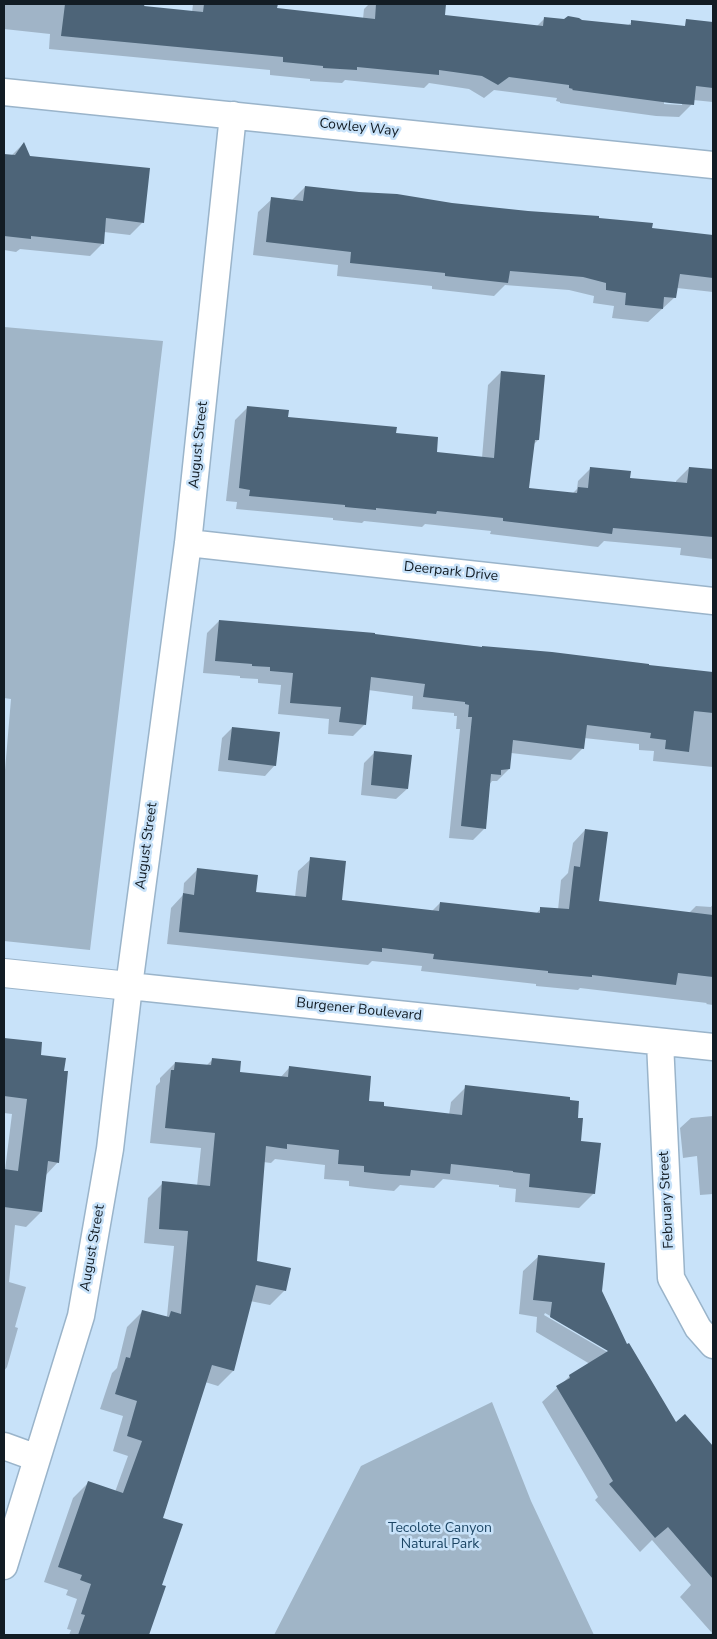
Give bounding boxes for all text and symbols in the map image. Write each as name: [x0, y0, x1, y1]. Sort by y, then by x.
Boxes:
street label: Cowley Way: [318, 115, 400, 141]
street label: August Street: [186, 401, 212, 489]
street label: Deerpark Drive: [403, 559, 499, 585]
street label: August Street: [133, 802, 161, 890]
street label: Burgener Boulevard: [295, 995, 423, 1025]
street label: February Street: [656, 1151, 678, 1249]
street label: August Street: [77, 1203, 109, 1293]
park label: Tecolote Canyon Natural Park: [388, 1521, 492, 1554]

